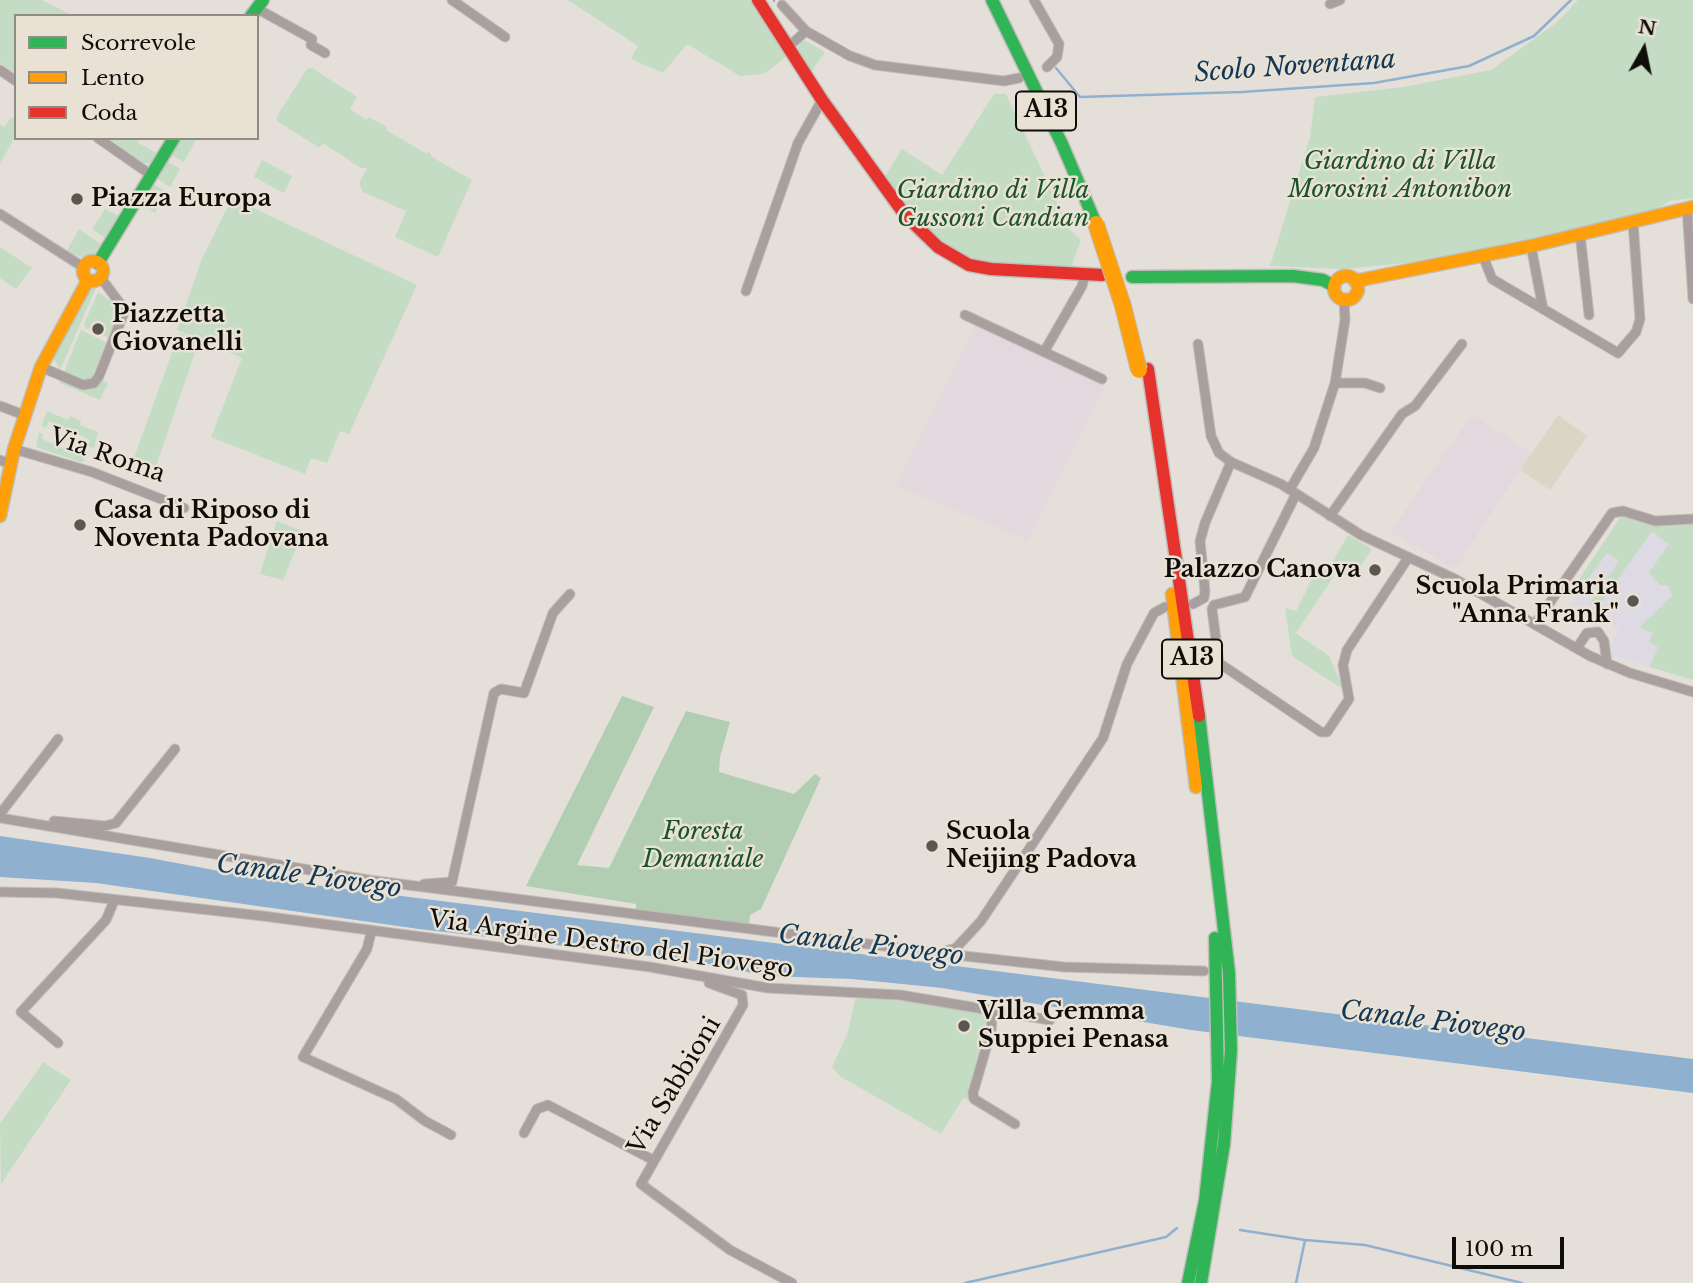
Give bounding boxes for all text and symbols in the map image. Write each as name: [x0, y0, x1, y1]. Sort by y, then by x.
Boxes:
legend: [14, 14, 259, 140]
north arrow: [1609, 14, 1679, 84]
text: N: [1637, 15, 1658, 41]
text: Scorrevole: [81, 30, 196, 56]
water label: Scolo Noventana: [1193, 44, 1397, 90]
text: Lento: [81, 65, 144, 91]
road number: A13: [1016, 92, 1076, 130]
text: Coda: [81, 100, 137, 126]
park label: Giardino di Villa Morosini Antonibon: [1288, 148, 1512, 204]
park label: Giardino di Villa Gussoni Candian: [897, 177, 1089, 233]
place label: Piazza Europa: [91, 185, 272, 213]
marker: Piazza Europa: [69, 191, 85, 207]
place label: Piazzetta Giovanelli: [112, 301, 243, 357]
marker: Piazzetta Giovanelli: [90, 321, 106, 337]
street label: Via Roma: [45, 423, 169, 489]
place label: Casa di Riposo di Noventa Padovana: [94, 497, 329, 553]
marker: Casa di Riposo di Noventa Padovana: [72, 517, 88, 533]
place label: Palazzo Canova: [1164, 556, 1361, 584]
marker: Palazzo Canova: [1367, 562, 1383, 578]
place label: Scuola Primaria "Anna Frank": [1415, 573, 1619, 629]
marker: Scuola Primaria "Anna Frank": [1625, 593, 1641, 609]
road number: A13: [1162, 639, 1222, 678]
park label: Foresta Demaniale: [643, 818, 763, 874]
place label: Scuola Neijing Padova: [946, 818, 1137, 874]
marker: Scuola Neijing Padova: [924, 838, 940, 854]
water label: Canale Piovego: [214, 849, 404, 905]
street label: Via Argine Destro del Piovego: [427, 905, 795, 985]
water label: Canale Piovego: [777, 919, 965, 973]
water label: Canale Piovego: [1339, 995, 1527, 1049]
place label: Villa Gemma Suppiei Penasa: [978, 998, 1169, 1054]
street label: Via Sabbioni: [623, 1012, 727, 1160]
marker: Villa Gemma Suppiei Penasa: [956, 1018, 972, 1034]
scale bar: [1455, 1224, 1567, 1268]
text: 100 m: [1465, 1236, 1533, 1262]

